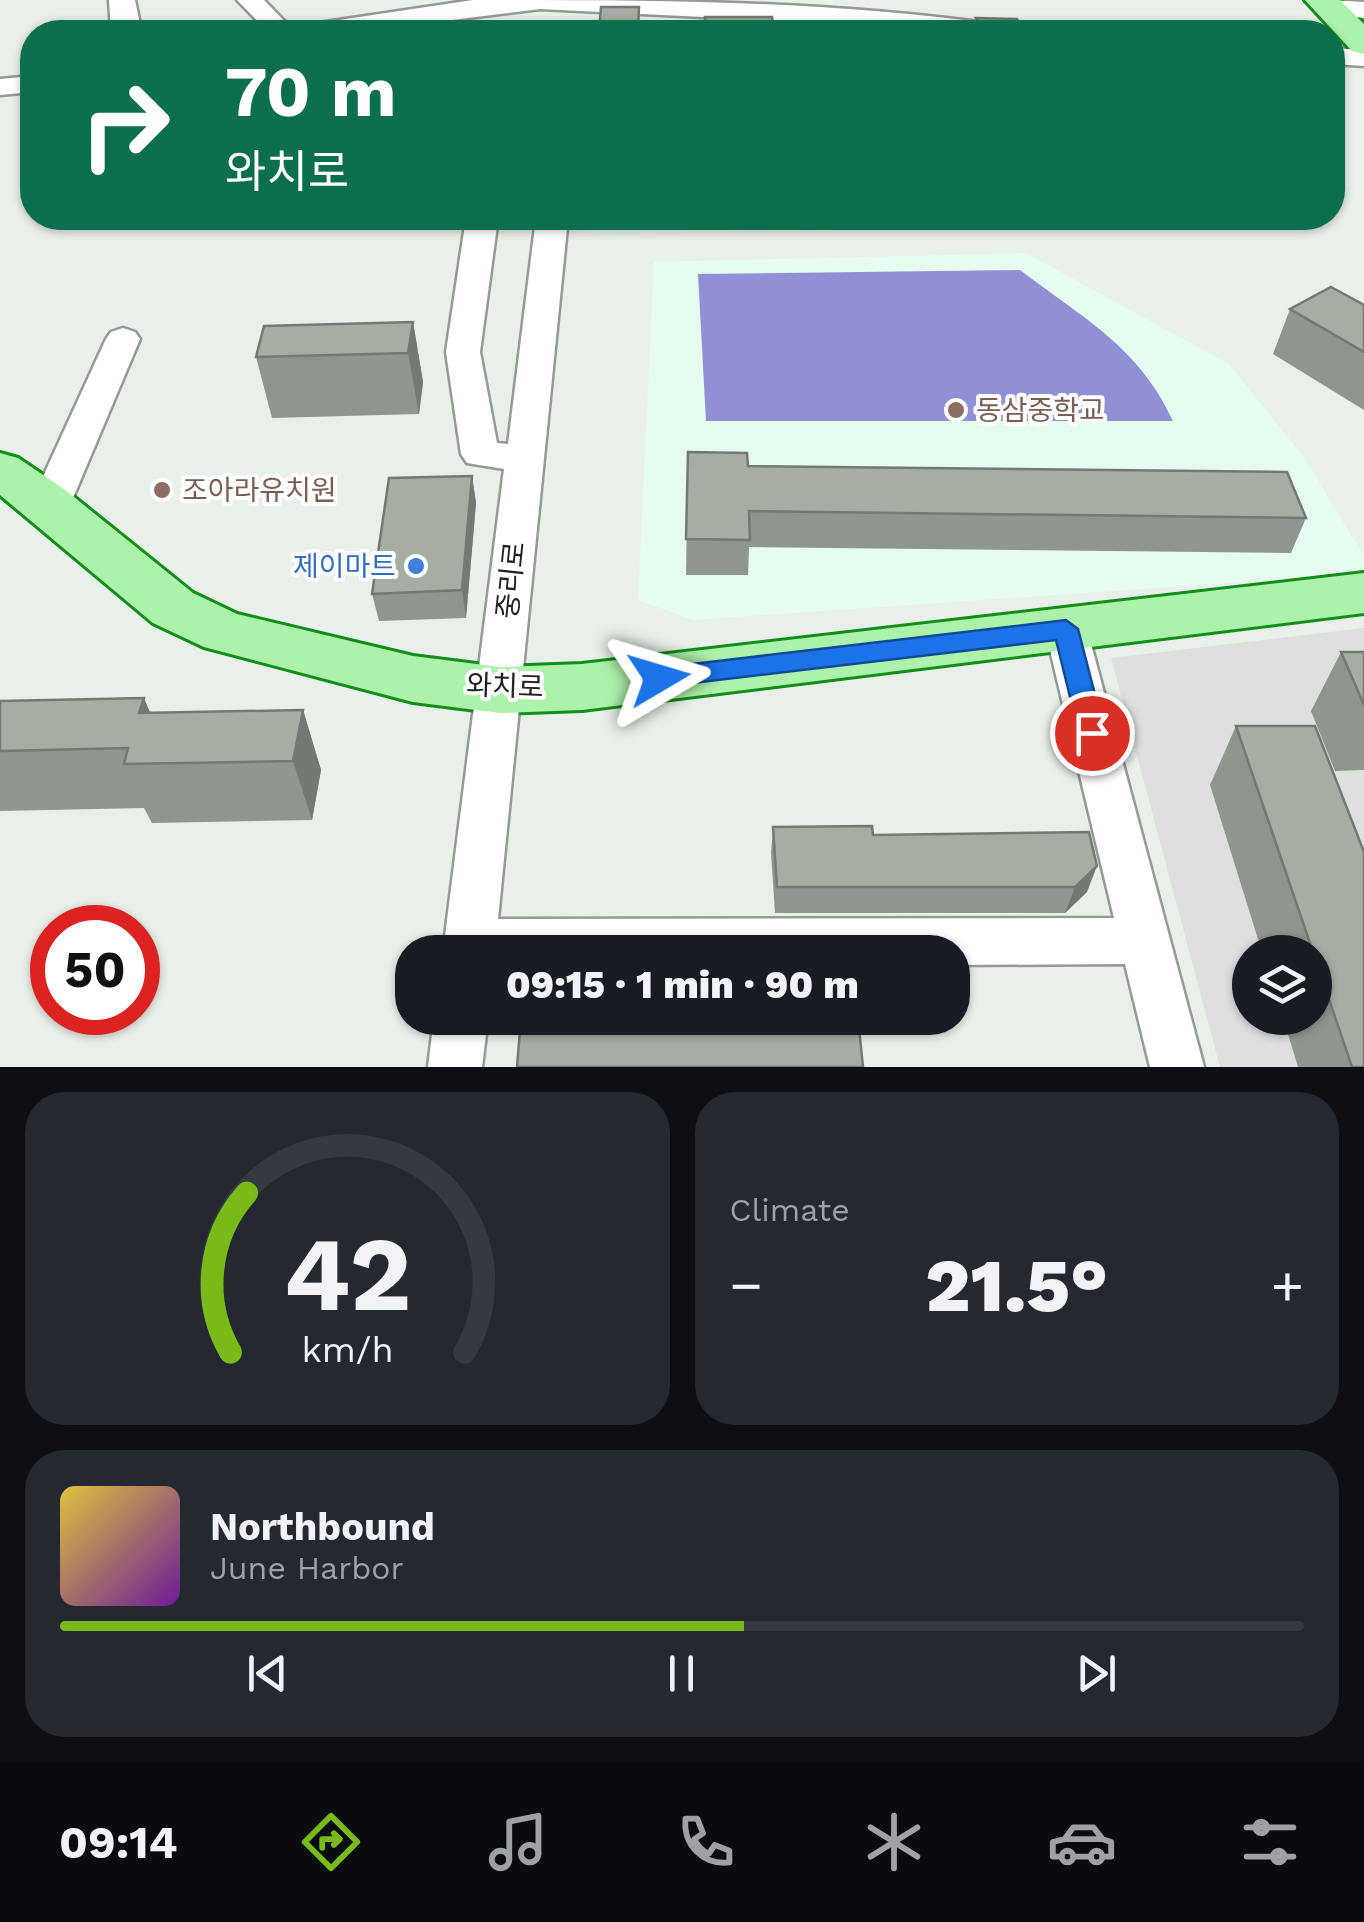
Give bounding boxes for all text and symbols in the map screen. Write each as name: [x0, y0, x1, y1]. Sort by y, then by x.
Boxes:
text: 70 m: [225, 51, 397, 133]
icon: right: [60, 60, 190, 190]
text: 와치로: [225, 145, 349, 198]
place label: 동삼중학교: [976, 394, 1105, 427]
marker: 동삼중학교: [945, 399, 967, 421]
place label: 조아라유치원: [182, 474, 337, 507]
marker: 조아라유치원: [151, 479, 173, 501]
street label: 중리로: [491, 540, 531, 620]
place label: 제이마트: [293, 550, 396, 583]
marker: 제이마트: [405, 555, 427, 577]
position arrow: [607, 626, 711, 730]
street label: 와치로: [466, 668, 544, 704]
pin: [1050, 691, 1135, 776]
icon: arrive: [1065, 706, 1120, 761]
speed limit sign: 50: [30, 905, 160, 1035]
map controls: [1232, 935, 1332, 1035]
button: layers: [1232, 935, 1332, 1035]
text: 09:15 · 1 min · 90 m: [506, 963, 859, 1007]
text: Climate: [730, 1191, 850, 1229]
text: 42: [283, 1213, 411, 1335]
text: 21.5°: [925, 1241, 1108, 1329]
text: −: [730, 1253, 763, 1317]
text: +: [1271, 1253, 1304, 1317]
text: km/h: [301, 1329, 393, 1371]
text: Northbound: [210, 1505, 435, 1549]
text: June Harbor: [210, 1549, 404, 1587]
icon: previous: [240, 1646, 295, 1701]
icon: pause: [654, 1646, 709, 1701]
icon: next: [1069, 1646, 1124, 1701]
icon: directions: [296, 1807, 366, 1877]
icon: music: [483, 1807, 553, 1877]
icon: phone: [671, 1807, 741, 1877]
icon: climate: [859, 1807, 929, 1877]
icon: car: [1047, 1807, 1117, 1877]
icon: filters: [1235, 1807, 1305, 1877]
text: 09:14: [59, 1816, 178, 1869]

